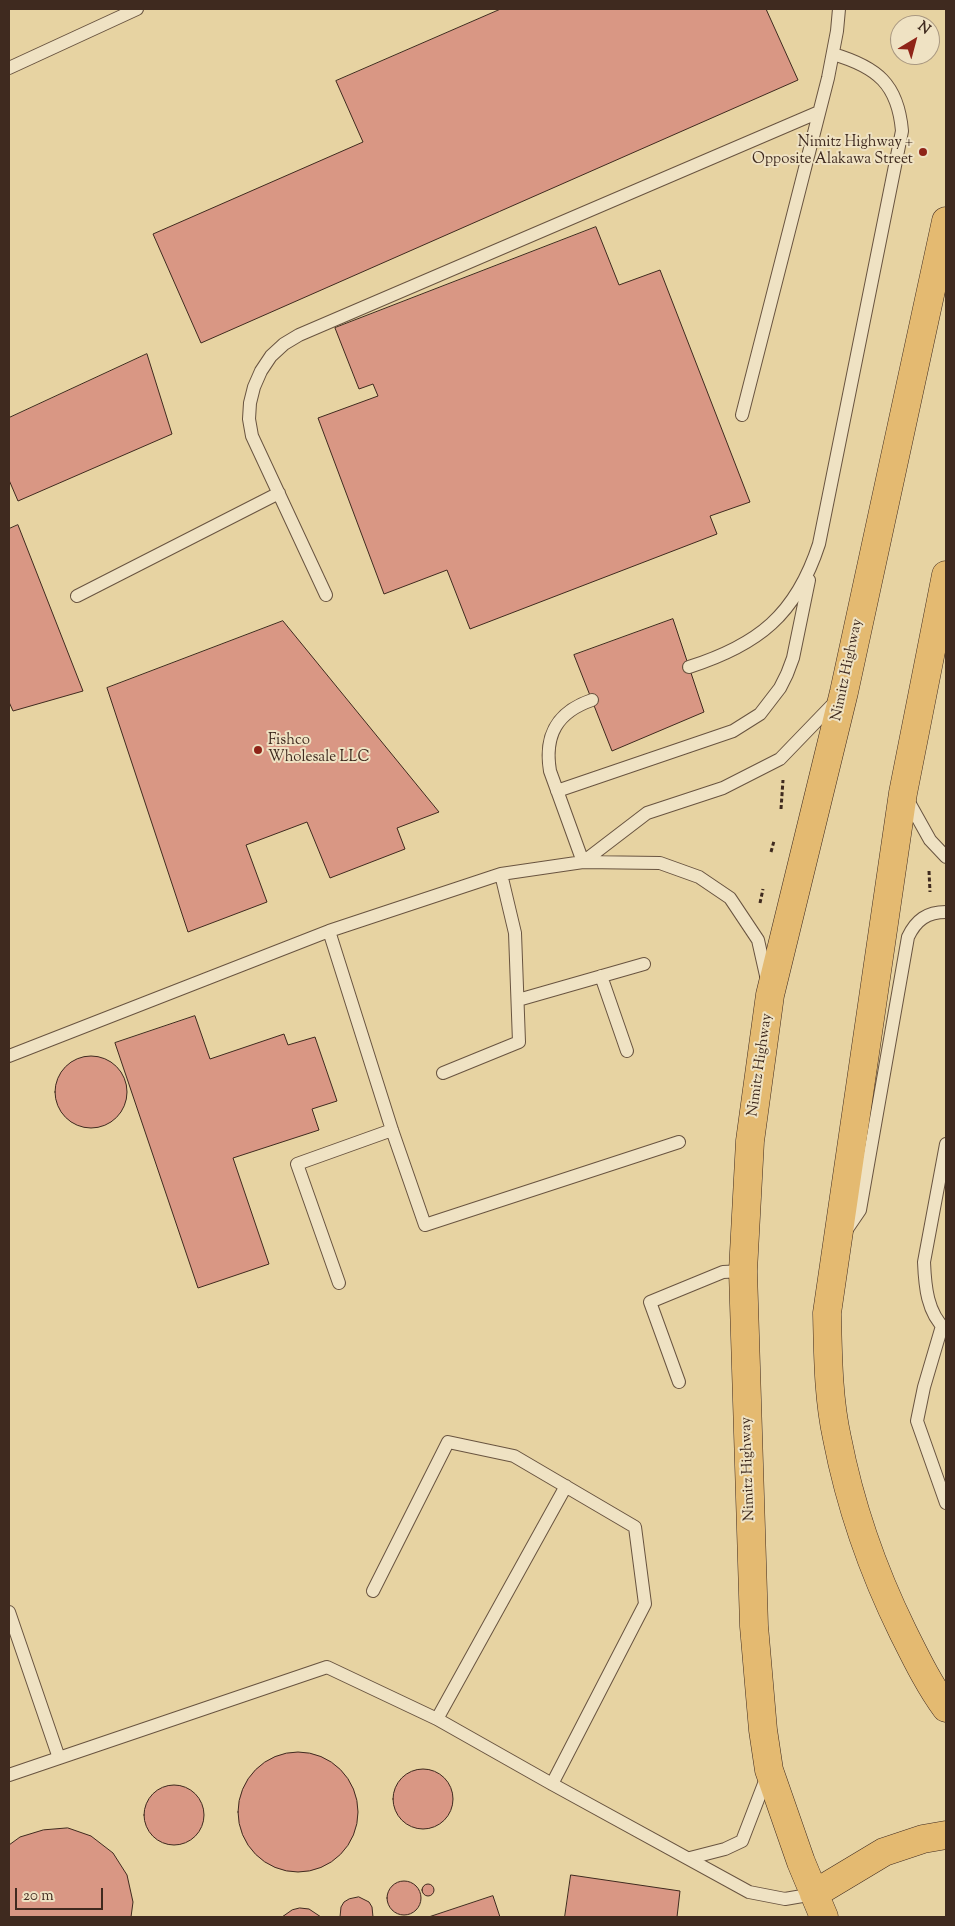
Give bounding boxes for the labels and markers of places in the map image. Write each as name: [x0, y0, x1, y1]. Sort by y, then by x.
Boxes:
place label: Nimitz Highway + Opposite Alakawa Street: [752, 134, 913, 169]
marker: Nimitz Highway + Opposite Alakawa Street: [917, 146, 929, 158]
place label: Fishco Wholesale LLC: [268, 732, 370, 767]
marker: Fishco Wholesale LLC: [252, 744, 264, 756]

